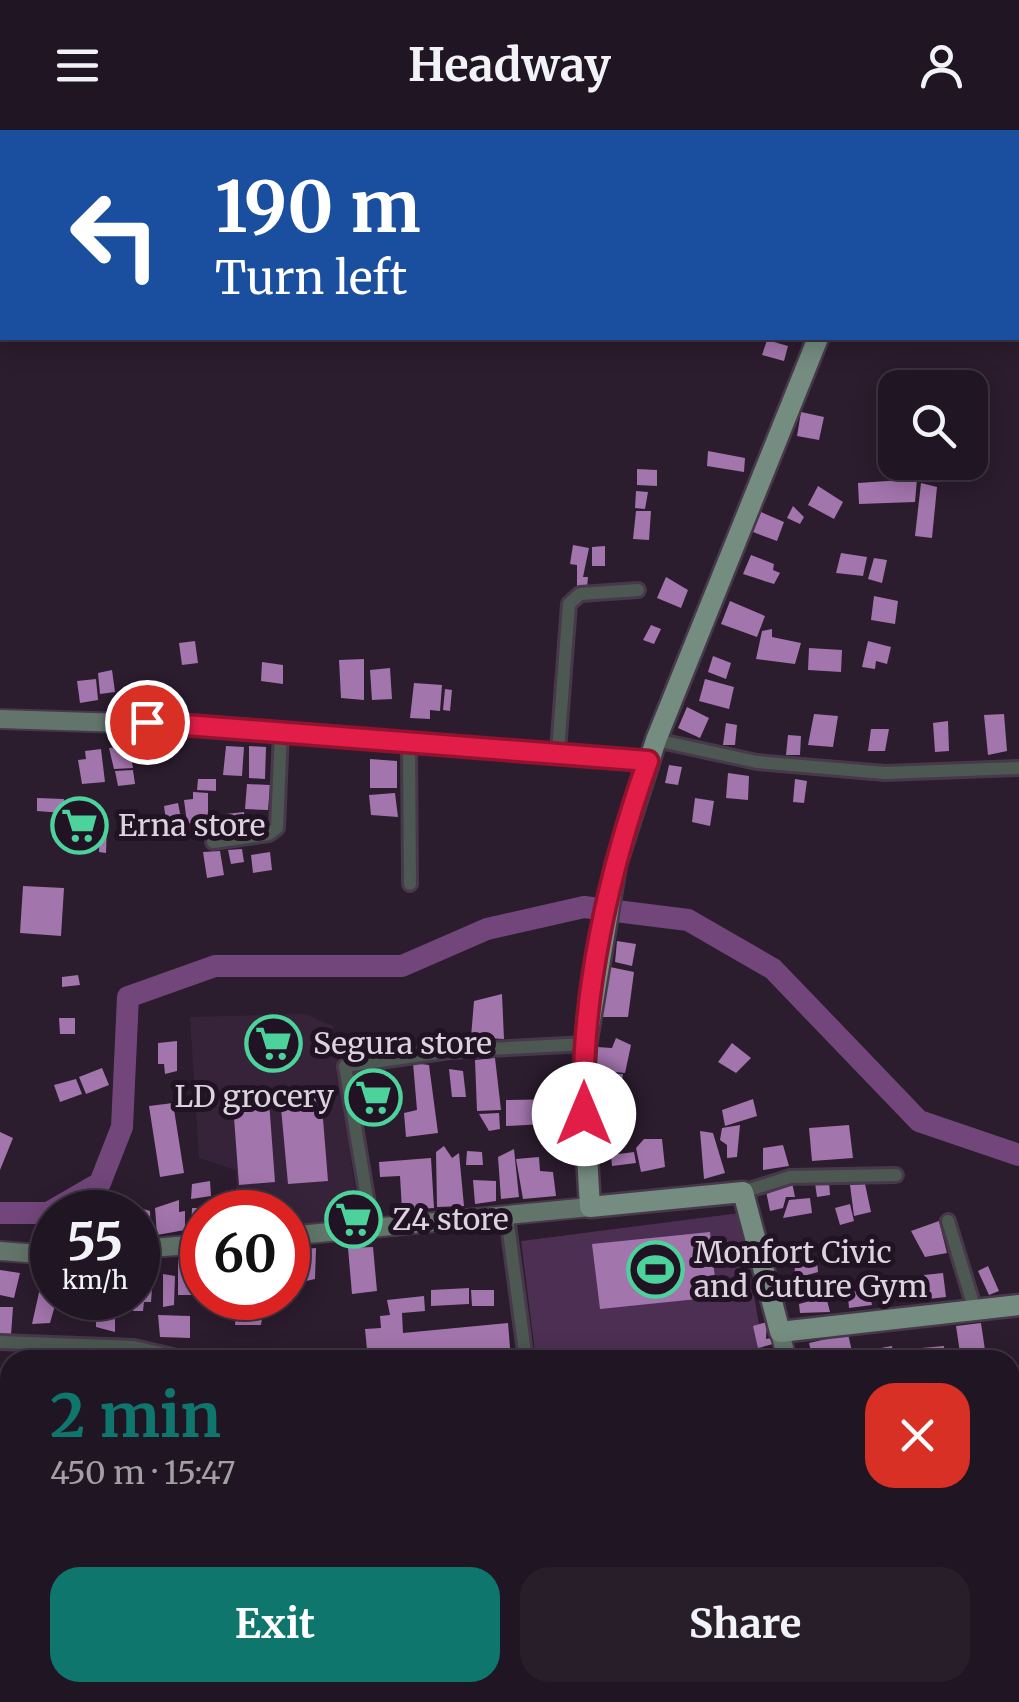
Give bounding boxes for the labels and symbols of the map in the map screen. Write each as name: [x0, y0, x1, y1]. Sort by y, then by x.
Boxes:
pin: [105, 680, 190, 765]
supermarket icon: Erna store: [49, 796, 109, 856]
place label: Erna store: [118, 806, 265, 844]
supermarket icon: Segura store: [244, 1014, 304, 1074]
place label: Segura store: [313, 1024, 492, 1062]
position arrow: [532, 1062, 636, 1166]
supermarket icon: LD grocery: [343, 1067, 403, 1127]
place label: LD grocery: [175, 1077, 335, 1115]
speed limit sign: 60: [180, 1190, 310, 1320]
supermarket icon: Z4 store: [323, 1190, 383, 1250]
place label: Z4 store: [392, 1200, 509, 1238]
place label: Monfort Civic and Cuture Gym: [694, 1233, 928, 1305]
sports icon: Monfort Civic and Cuture Gym: [625, 1240, 685, 1300]

